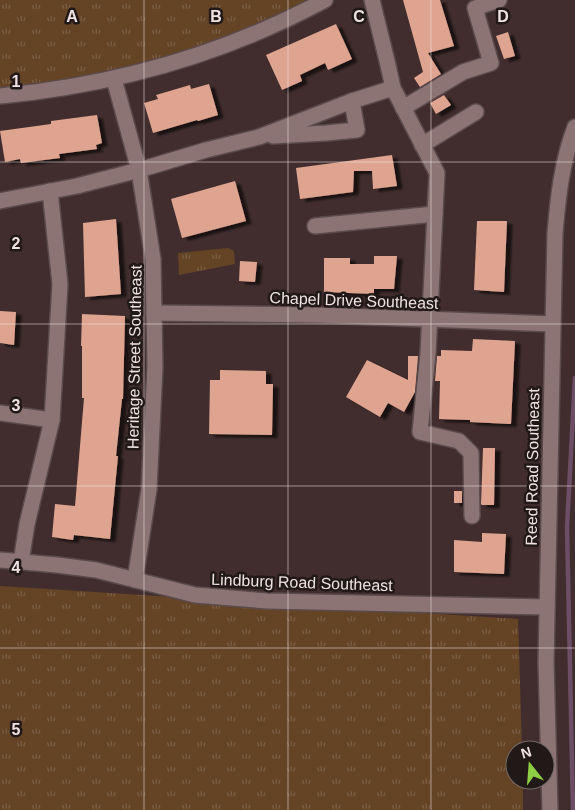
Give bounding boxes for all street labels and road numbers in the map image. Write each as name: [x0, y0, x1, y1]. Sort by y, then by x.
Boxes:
street label: Heritage Street Southeast: [124, 264, 145, 449]
street label: Chapel Drive Southeast: [269, 289, 439, 312]
street label: Reed Road Southeast: [523, 388, 542, 546]
street label: Lindburg Road Southeast: [211, 571, 394, 594]

